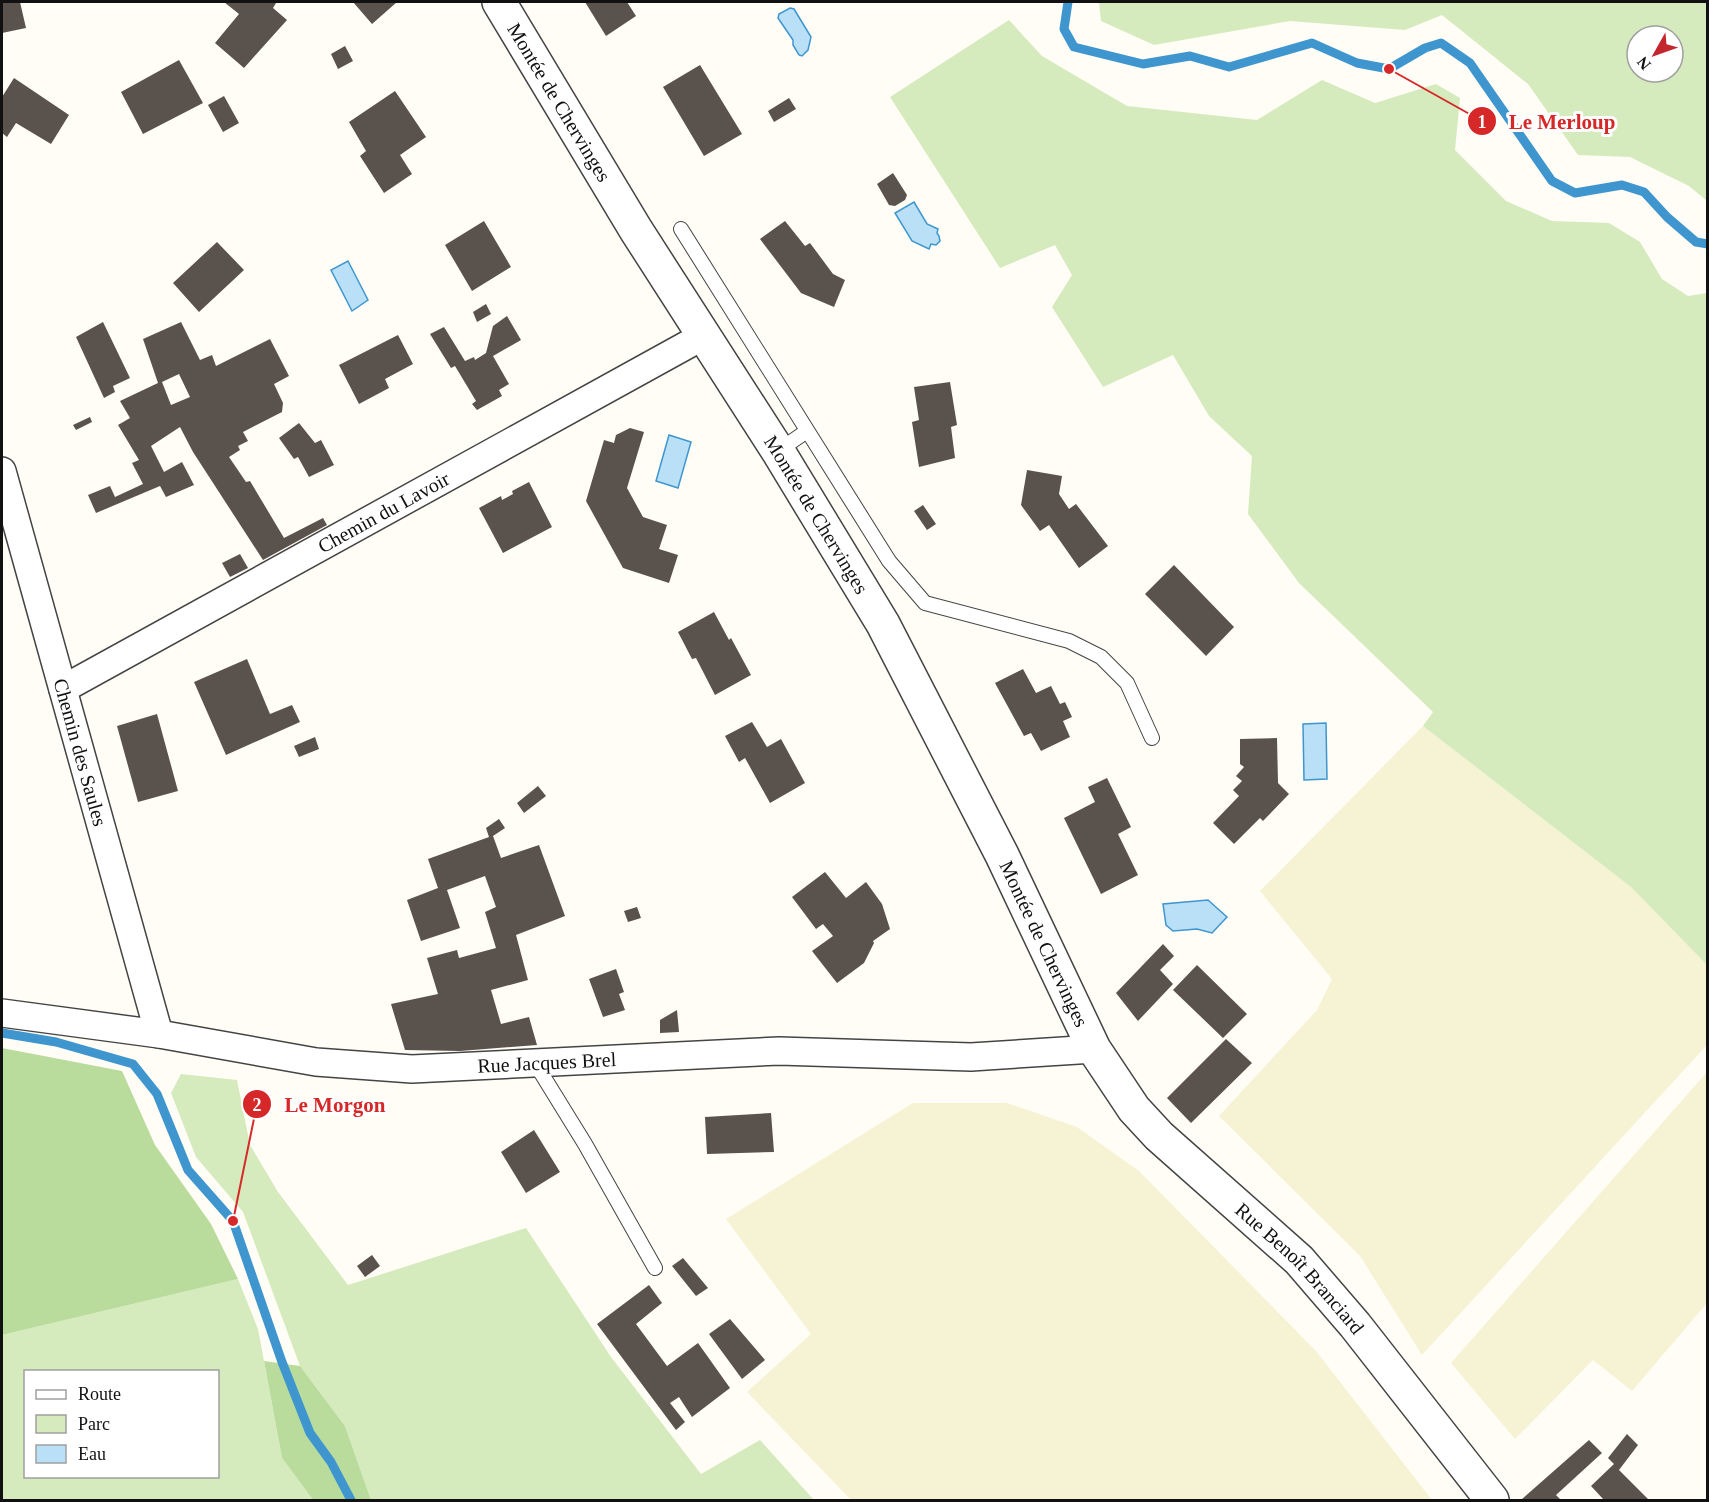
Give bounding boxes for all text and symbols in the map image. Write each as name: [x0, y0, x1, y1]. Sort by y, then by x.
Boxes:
street label: Montée de Chervinges: [503, 19, 615, 186]
north arrow: [1625, 24, 1685, 84]
text: N: [1633, 53, 1654, 73]
callout: Le Merloup: [1467, 102, 1627, 141]
text: Le Merloup: [1509, 110, 1615, 134]
text: 1: [1478, 112, 1487, 132]
street label: Montée de Chervinges: [760, 431, 873, 598]
street label: Chemin du Lavoir: [314, 467, 453, 557]
street label: Chemin des Saules: [49, 676, 112, 829]
street label: Montée de Chervinges: [995, 857, 1093, 1030]
street label: Rue Jacques Brel: [477, 1048, 617, 1077]
callout: Le Morgon: [242, 1085, 397, 1124]
text: Le Morgon: [285, 1093, 386, 1117]
text: 2: [253, 1095, 262, 1115]
street label: Rue Benoît Branciard: [1231, 1198, 1369, 1338]
legend: [24, 1370, 219, 1478]
text: Route: [78, 1384, 121, 1404]
text: Parc: [78, 1414, 110, 1434]
text: Eau: [78, 1444, 106, 1464]

